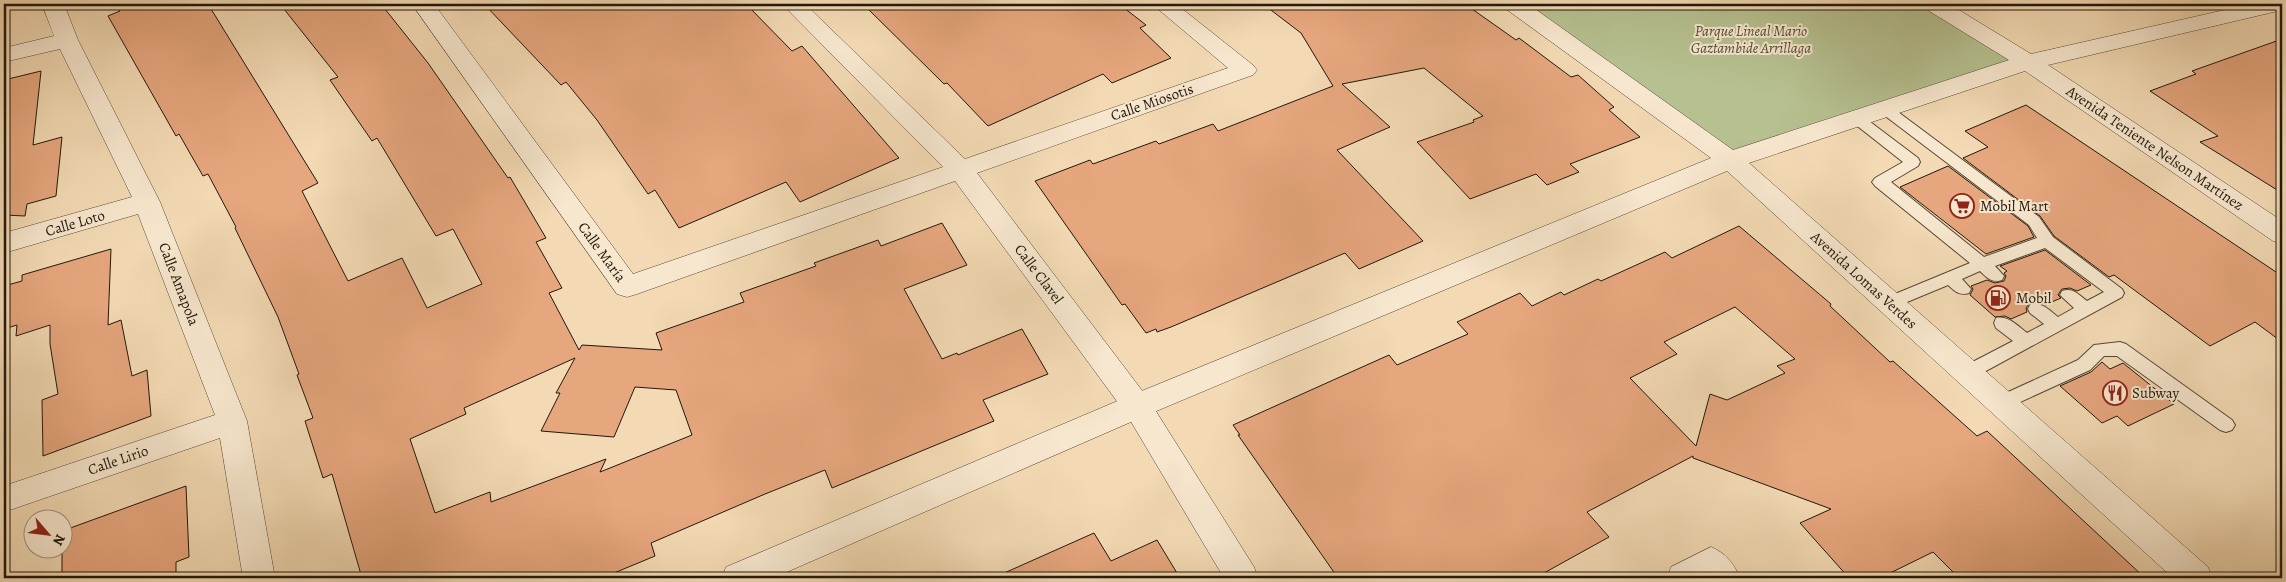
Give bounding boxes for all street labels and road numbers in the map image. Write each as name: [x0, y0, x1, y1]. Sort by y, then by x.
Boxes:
street label: Calle Miosotis: [1108, 78, 1196, 126]
street label: Avenida Teniente Nelson Martínez: [2062, 80, 2248, 215]
street label: Calle Loto: [43, 205, 107, 241]
street label: Calle María: [573, 218, 631, 286]
street label: Avenida Lomas Verdes: [1806, 226, 1922, 333]
street label: Calle Amapola: [154, 240, 204, 328]
street label: Calle Clavel: [1010, 240, 1068, 308]
street label: Calle Lirio: [85, 440, 151, 480]

